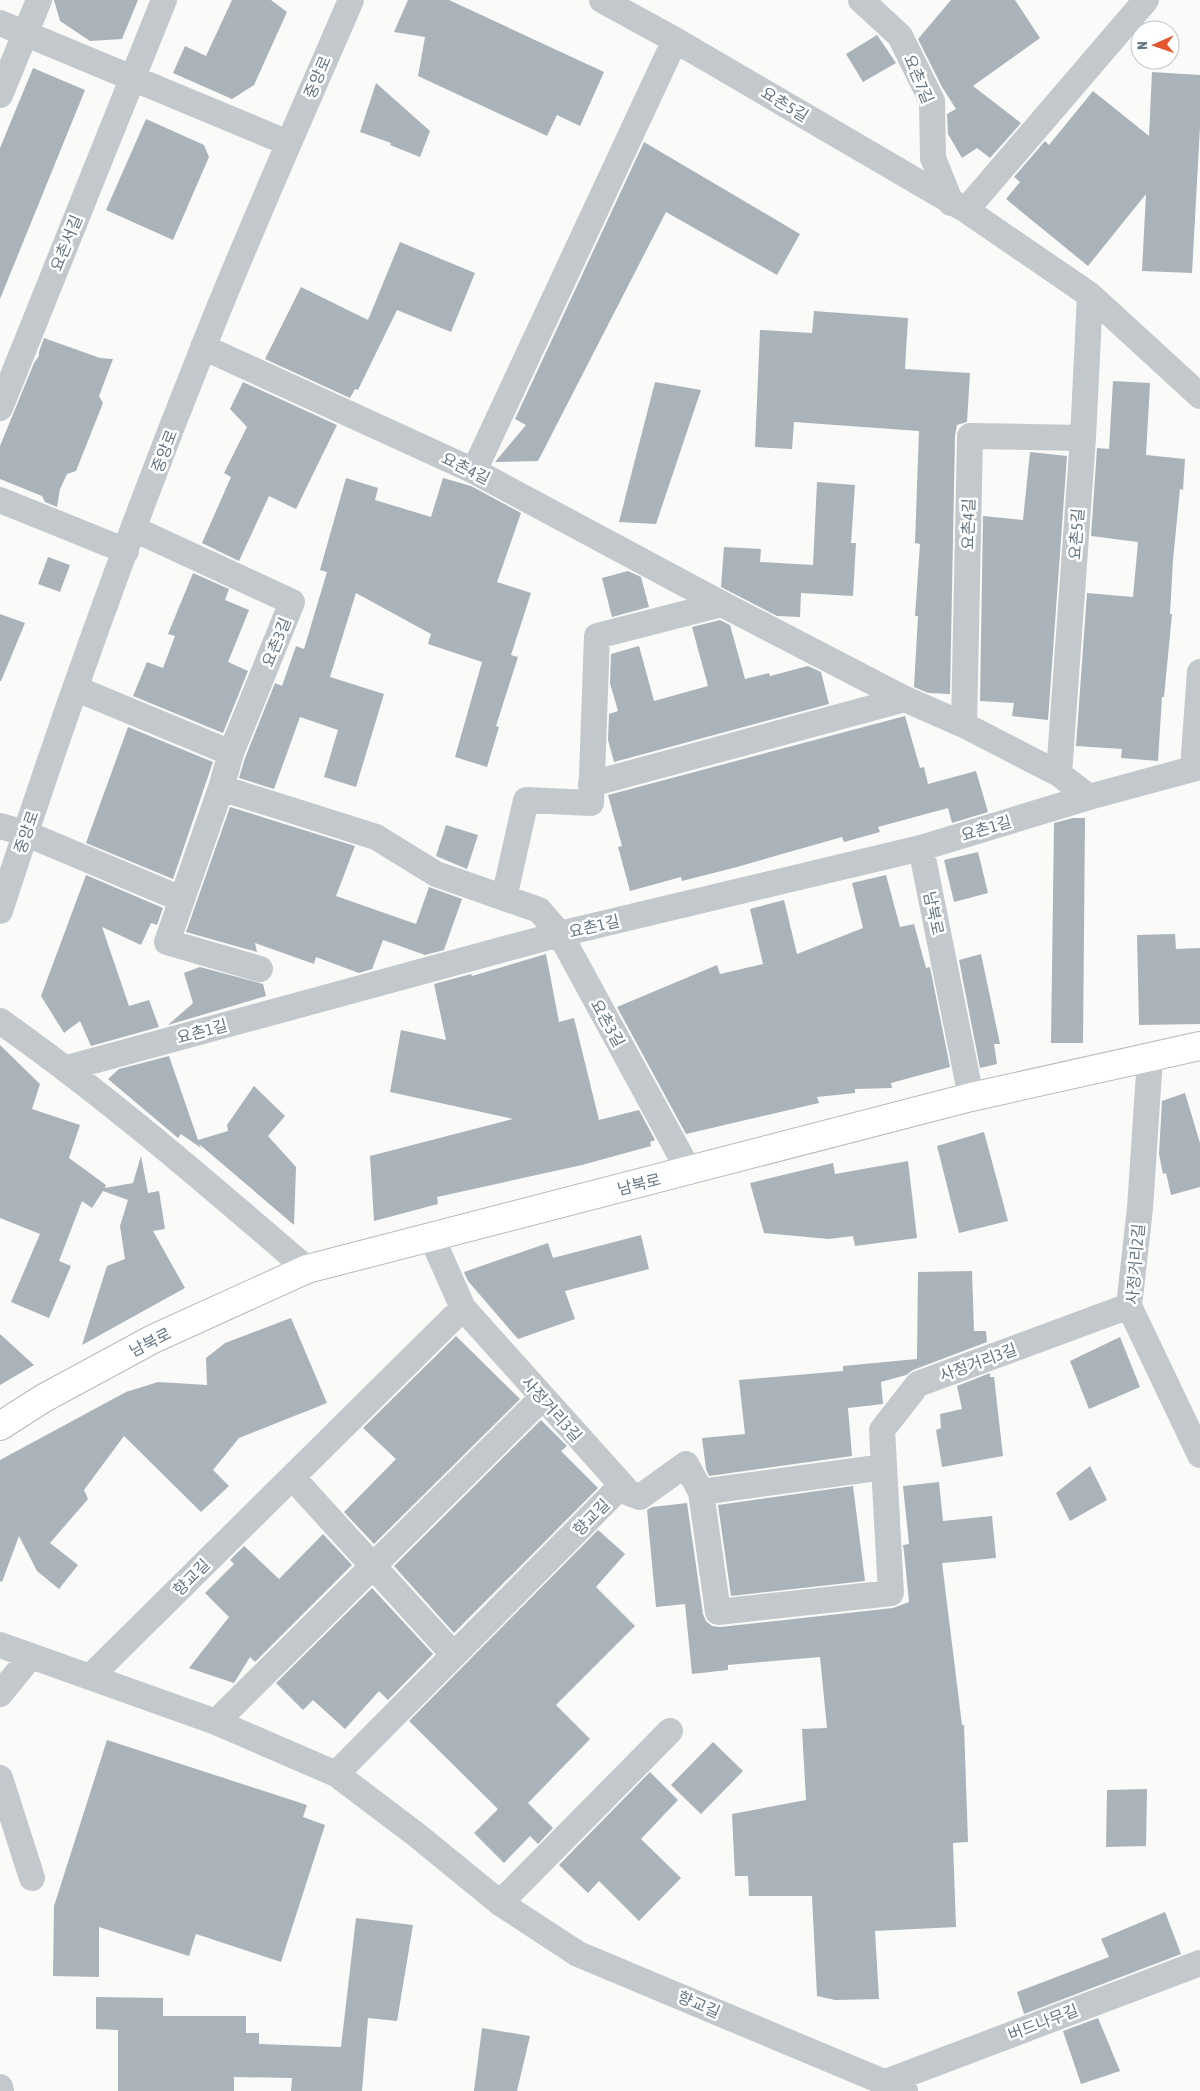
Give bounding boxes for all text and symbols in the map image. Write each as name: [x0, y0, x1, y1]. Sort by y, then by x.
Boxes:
north arrow: [1130, 20, 1180, 70]
text: N: [1134, 41, 1150, 50]
street label: 요촌7길: [901, 52, 937, 106]
street label: 중앙로: [300, 53, 334, 101]
street label: 요촌5길: [758, 83, 812, 125]
street label: 요촌서길: [47, 212, 85, 274]
street label: 중앙로: [148, 427, 180, 475]
street label: 요촌4길: [439, 449, 493, 487]
street label: 요촌4길: [959, 498, 977, 550]
street label: 요촌5길: [1065, 508, 1087, 560]
street label: 요촌3길: [258, 615, 294, 669]
street label: 중앙로: [10, 808, 42, 856]
street label: 요촌1길: [959, 812, 1013, 844]
street label: 남북로: [921, 890, 947, 937]
street label: 요촌1길: [567, 911, 621, 941]
street label: 요촌3길: [588, 996, 628, 1050]
street label: 요촌1길: [175, 1016, 229, 1046]
street label: 남북로: [615, 1170, 663, 1198]
street label: 사정거리2길: [1122, 1223, 1148, 1305]
street label: 남북로: [126, 1324, 174, 1360]
street label: 사정거리3길: [937, 1340, 1019, 1384]
street label: 사정거리3길: [518, 1373, 586, 1445]
street label: 향교길: [569, 1495, 613, 1539]
street label: 향교길: [169, 1555, 213, 1599]
street label: 향교길: [675, 1987, 723, 2021]
street label: 버드나무길: [1005, 2000, 1081, 2044]

